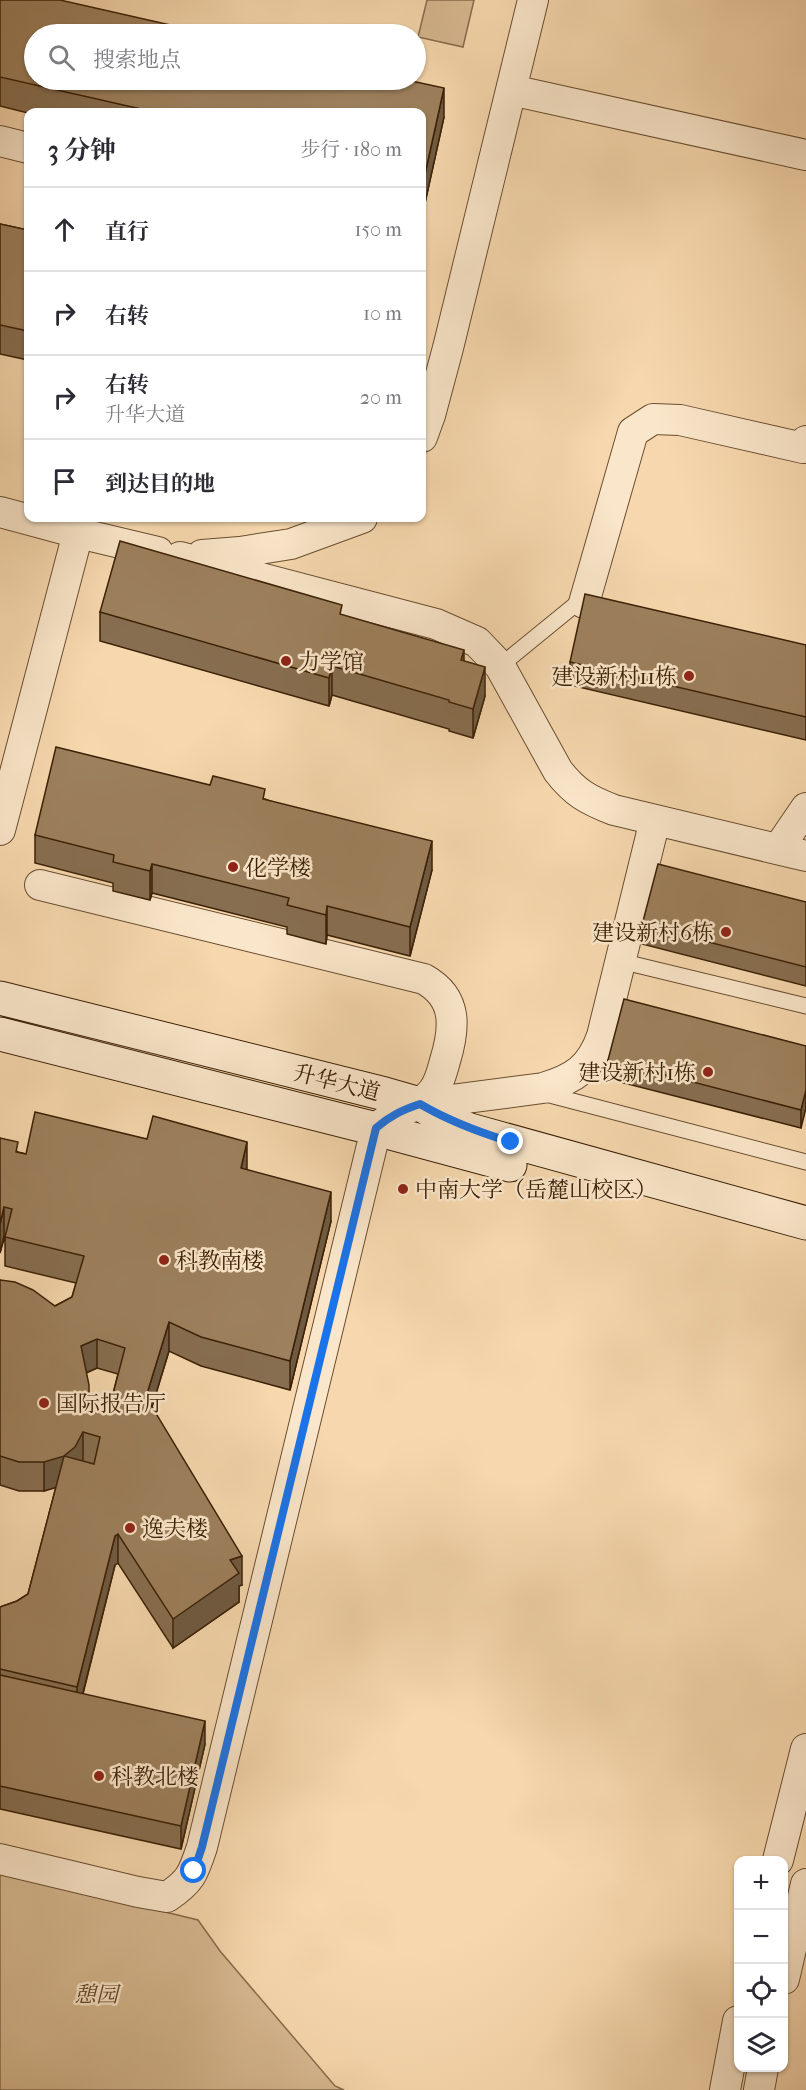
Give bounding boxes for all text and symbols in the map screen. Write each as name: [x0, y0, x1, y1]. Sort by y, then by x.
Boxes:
search box: [24, 24, 426, 90]
icon: search: [45, 41, 78, 74]
text: 搜索地点: [93, 47, 181, 73]
text: 3 分钟: [48, 135, 116, 166]
text: 步行 · 180 m: [300, 138, 402, 161]
icon: ahead: [48, 213, 81, 246]
text: 150 m: [354, 218, 402, 241]
text: 直行: [105, 219, 149, 245]
icon: right: [48, 297, 81, 330]
text: 10 m: [363, 302, 402, 325]
text: 右转: [105, 303, 149, 329]
text: 右转: [105, 372, 149, 398]
icon: right: [48, 381, 81, 414]
text: 20 m: [360, 386, 402, 409]
text: 升华大道: [105, 403, 185, 426]
icon: arrive: [48, 465, 81, 498]
text: 到达目的地: [105, 471, 215, 497]
place label: 力学馆: [298, 649, 364, 675]
marker: 力学馆: [279, 654, 293, 668]
place label: 建设新村11栋: [551, 664, 677, 690]
marker: 建设新村11栋: [682, 669, 696, 683]
place label: 化学楼: [245, 855, 311, 881]
marker: 化学楼: [226, 860, 240, 874]
place label: 建设新村6栋: [592, 920, 714, 946]
marker: 建设新村6栋: [719, 925, 733, 939]
street label: 升华大道: [291, 1060, 383, 1106]
place label: 建设新村1栋: [578, 1060, 696, 1086]
marker: 建设新村1栋: [701, 1065, 715, 1079]
route end: [497, 1128, 523, 1154]
place label: 中南大学（岳麓山校区）: [415, 1177, 657, 1203]
marker: 中南大学（岳麓山校区）: [396, 1182, 410, 1196]
place label: 科教南楼: [176, 1248, 264, 1274]
marker: 科教南楼: [157, 1253, 171, 1267]
place label: 国际报告厅: [56, 1391, 166, 1417]
marker: 国际报告厅: [37, 1396, 51, 1410]
place label: 逸夫楼: [142, 1516, 208, 1542]
marker: 逸夫楼: [123, 1521, 137, 1535]
place label: 科教北楼: [111, 1764, 199, 1790]
marker: 科教北楼: [92, 1769, 106, 1783]
map controls: [734, 1856, 788, 2072]
button: +: [734, 1856, 788, 1910]
route start: [180, 1857, 206, 1883]
button: −: [734, 1910, 788, 1964]
button: locate: [734, 1964, 788, 2018]
park label: 憩园: [74, 1982, 121, 2008]
button: layers: [734, 2018, 788, 2072]

